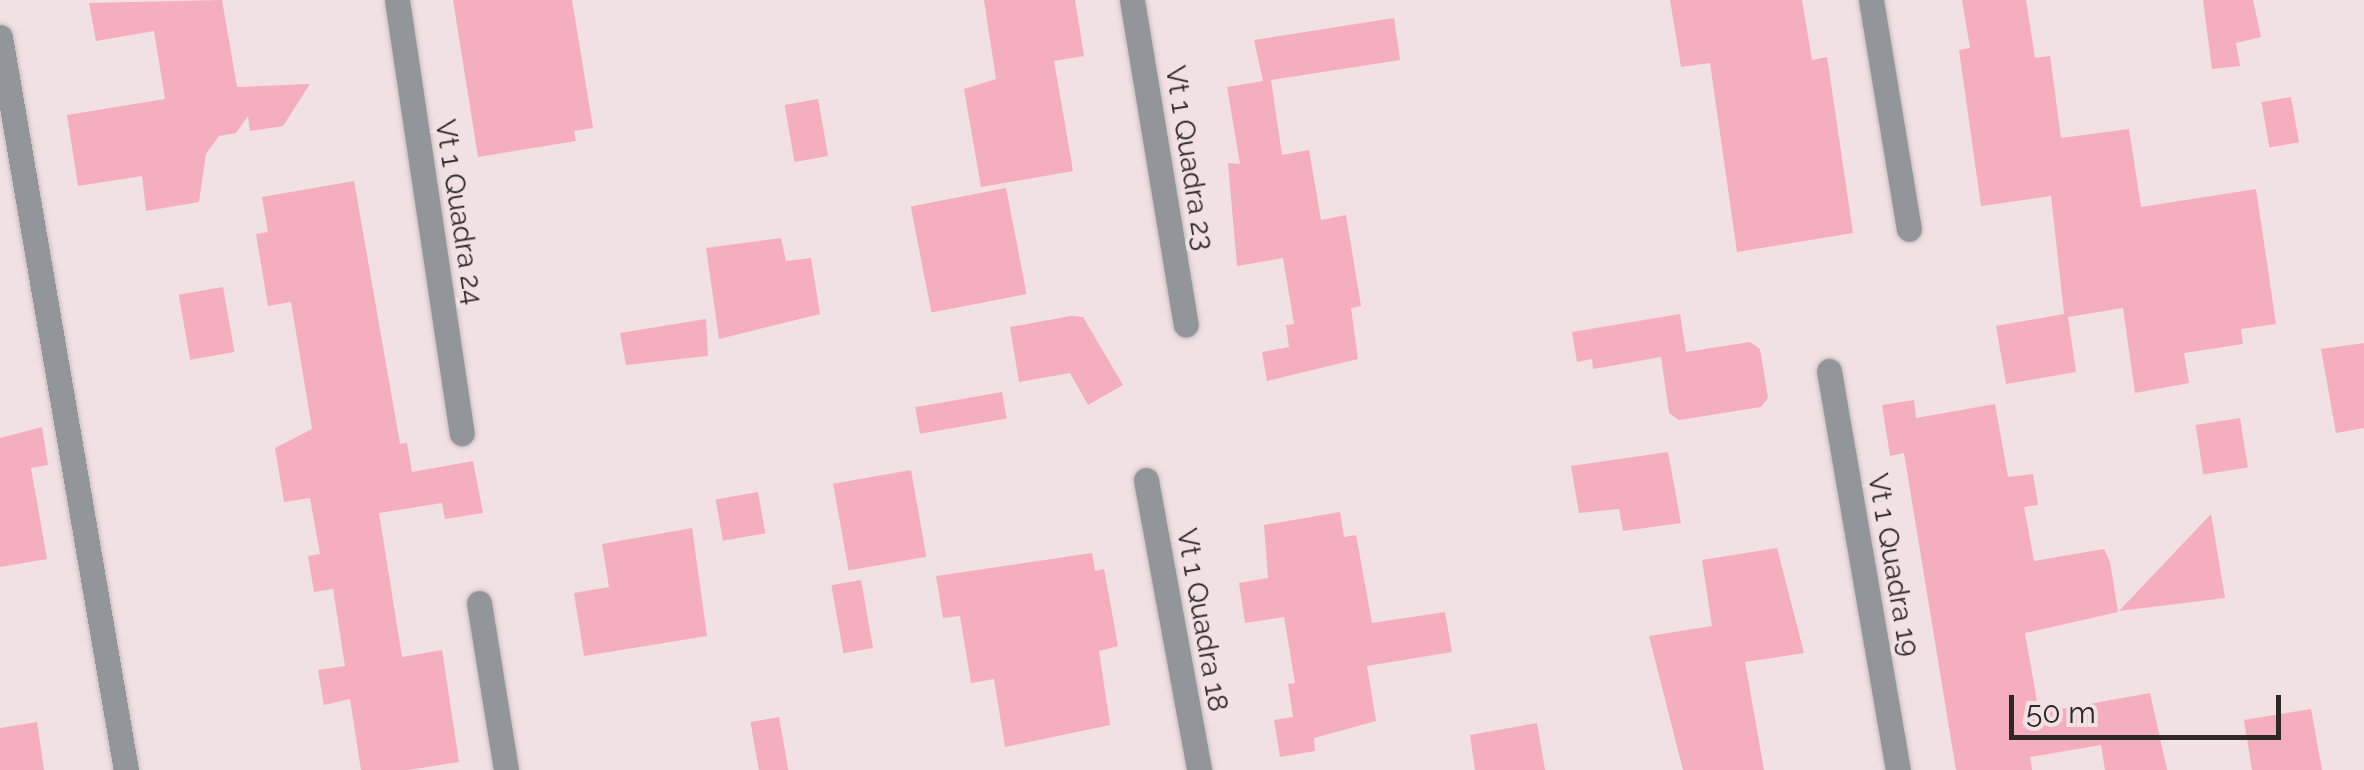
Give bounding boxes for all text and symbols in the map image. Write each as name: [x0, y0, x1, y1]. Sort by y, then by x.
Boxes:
street label: Vt 1 Quadra 23: [1158, 63, 1220, 253]
street label: Vt 1 Quadra 24: [428, 117, 490, 307]
street label: Vt 1 Quadra 19: [1860, 471, 1926, 659]
street label: Vt 1 Quadra 18: [1169, 526, 1235, 714]
scale bar: [2014, 675, 2286, 737]
text: 50 m: [2026, 695, 2096, 730]

